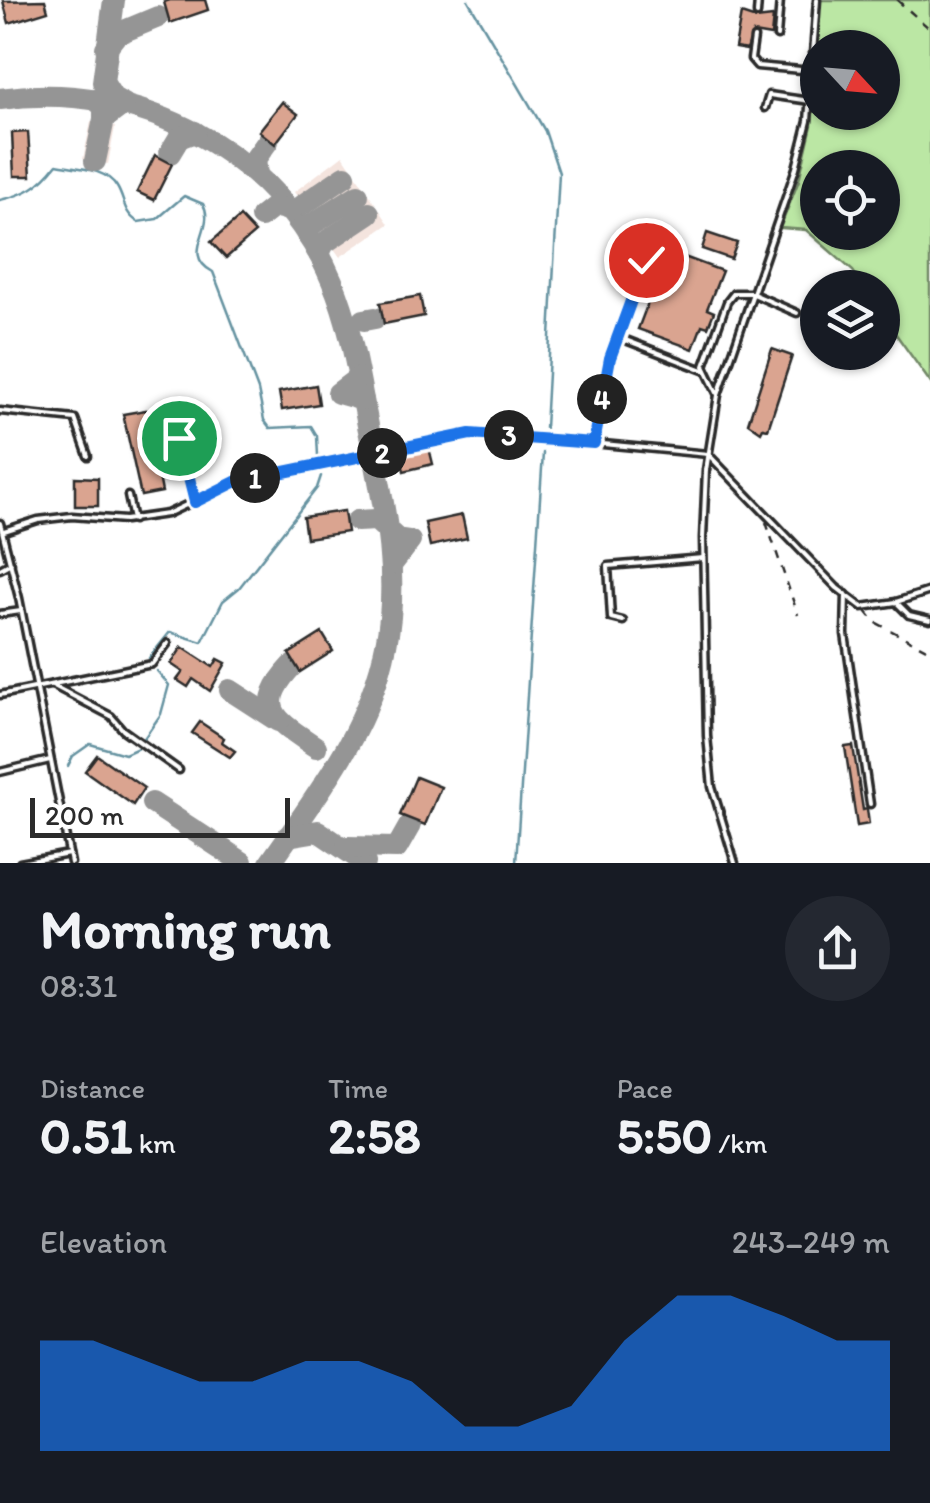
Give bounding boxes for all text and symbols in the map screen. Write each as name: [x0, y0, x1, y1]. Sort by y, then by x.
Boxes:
north arrow: [800, 30, 900, 130]
map controls: [800, 30, 900, 370]
button: locate: [800, 150, 900, 250]
pin: [604, 218, 689, 303]
icon: check: [619, 233, 674, 288]
button: layers: [800, 270, 900, 370]
pin: 4: [577, 374, 627, 424]
text: 4: [594, 382, 610, 416]
pin: [137, 396, 222, 481]
pin: 3: [484, 410, 534, 460]
icon: arrive: [152, 411, 207, 466]
text: 3: [501, 418, 517, 452]
pin: 2: [357, 428, 407, 478]
text: 2: [375, 436, 389, 470]
pin: 1: [230, 453, 280, 503]
text: 1: [249, 461, 262, 495]
scale bar: [30, 793, 290, 838]
text: 200 m: [45, 798, 124, 832]
text: Morning run: [40, 896, 331, 962]
button: share: [785, 896, 890, 1001]
text: 08:31: [40, 967, 117, 1005]
text: Distance: [40, 1071, 145, 1105]
text: Time: [328, 1071, 388, 1105]
text: Pace: [617, 1071, 673, 1105]
text: 0.51: [40, 1105, 133, 1166]
text: 2:58: [328, 1105, 421, 1166]
text: 5:50: [617, 1105, 712, 1166]
text: km: [133, 1126, 176, 1160]
text: /km: [712, 1126, 767, 1160]
text: Elevation: [40, 1223, 167, 1261]
text: 243–249 m: [732, 1223, 890, 1261]

